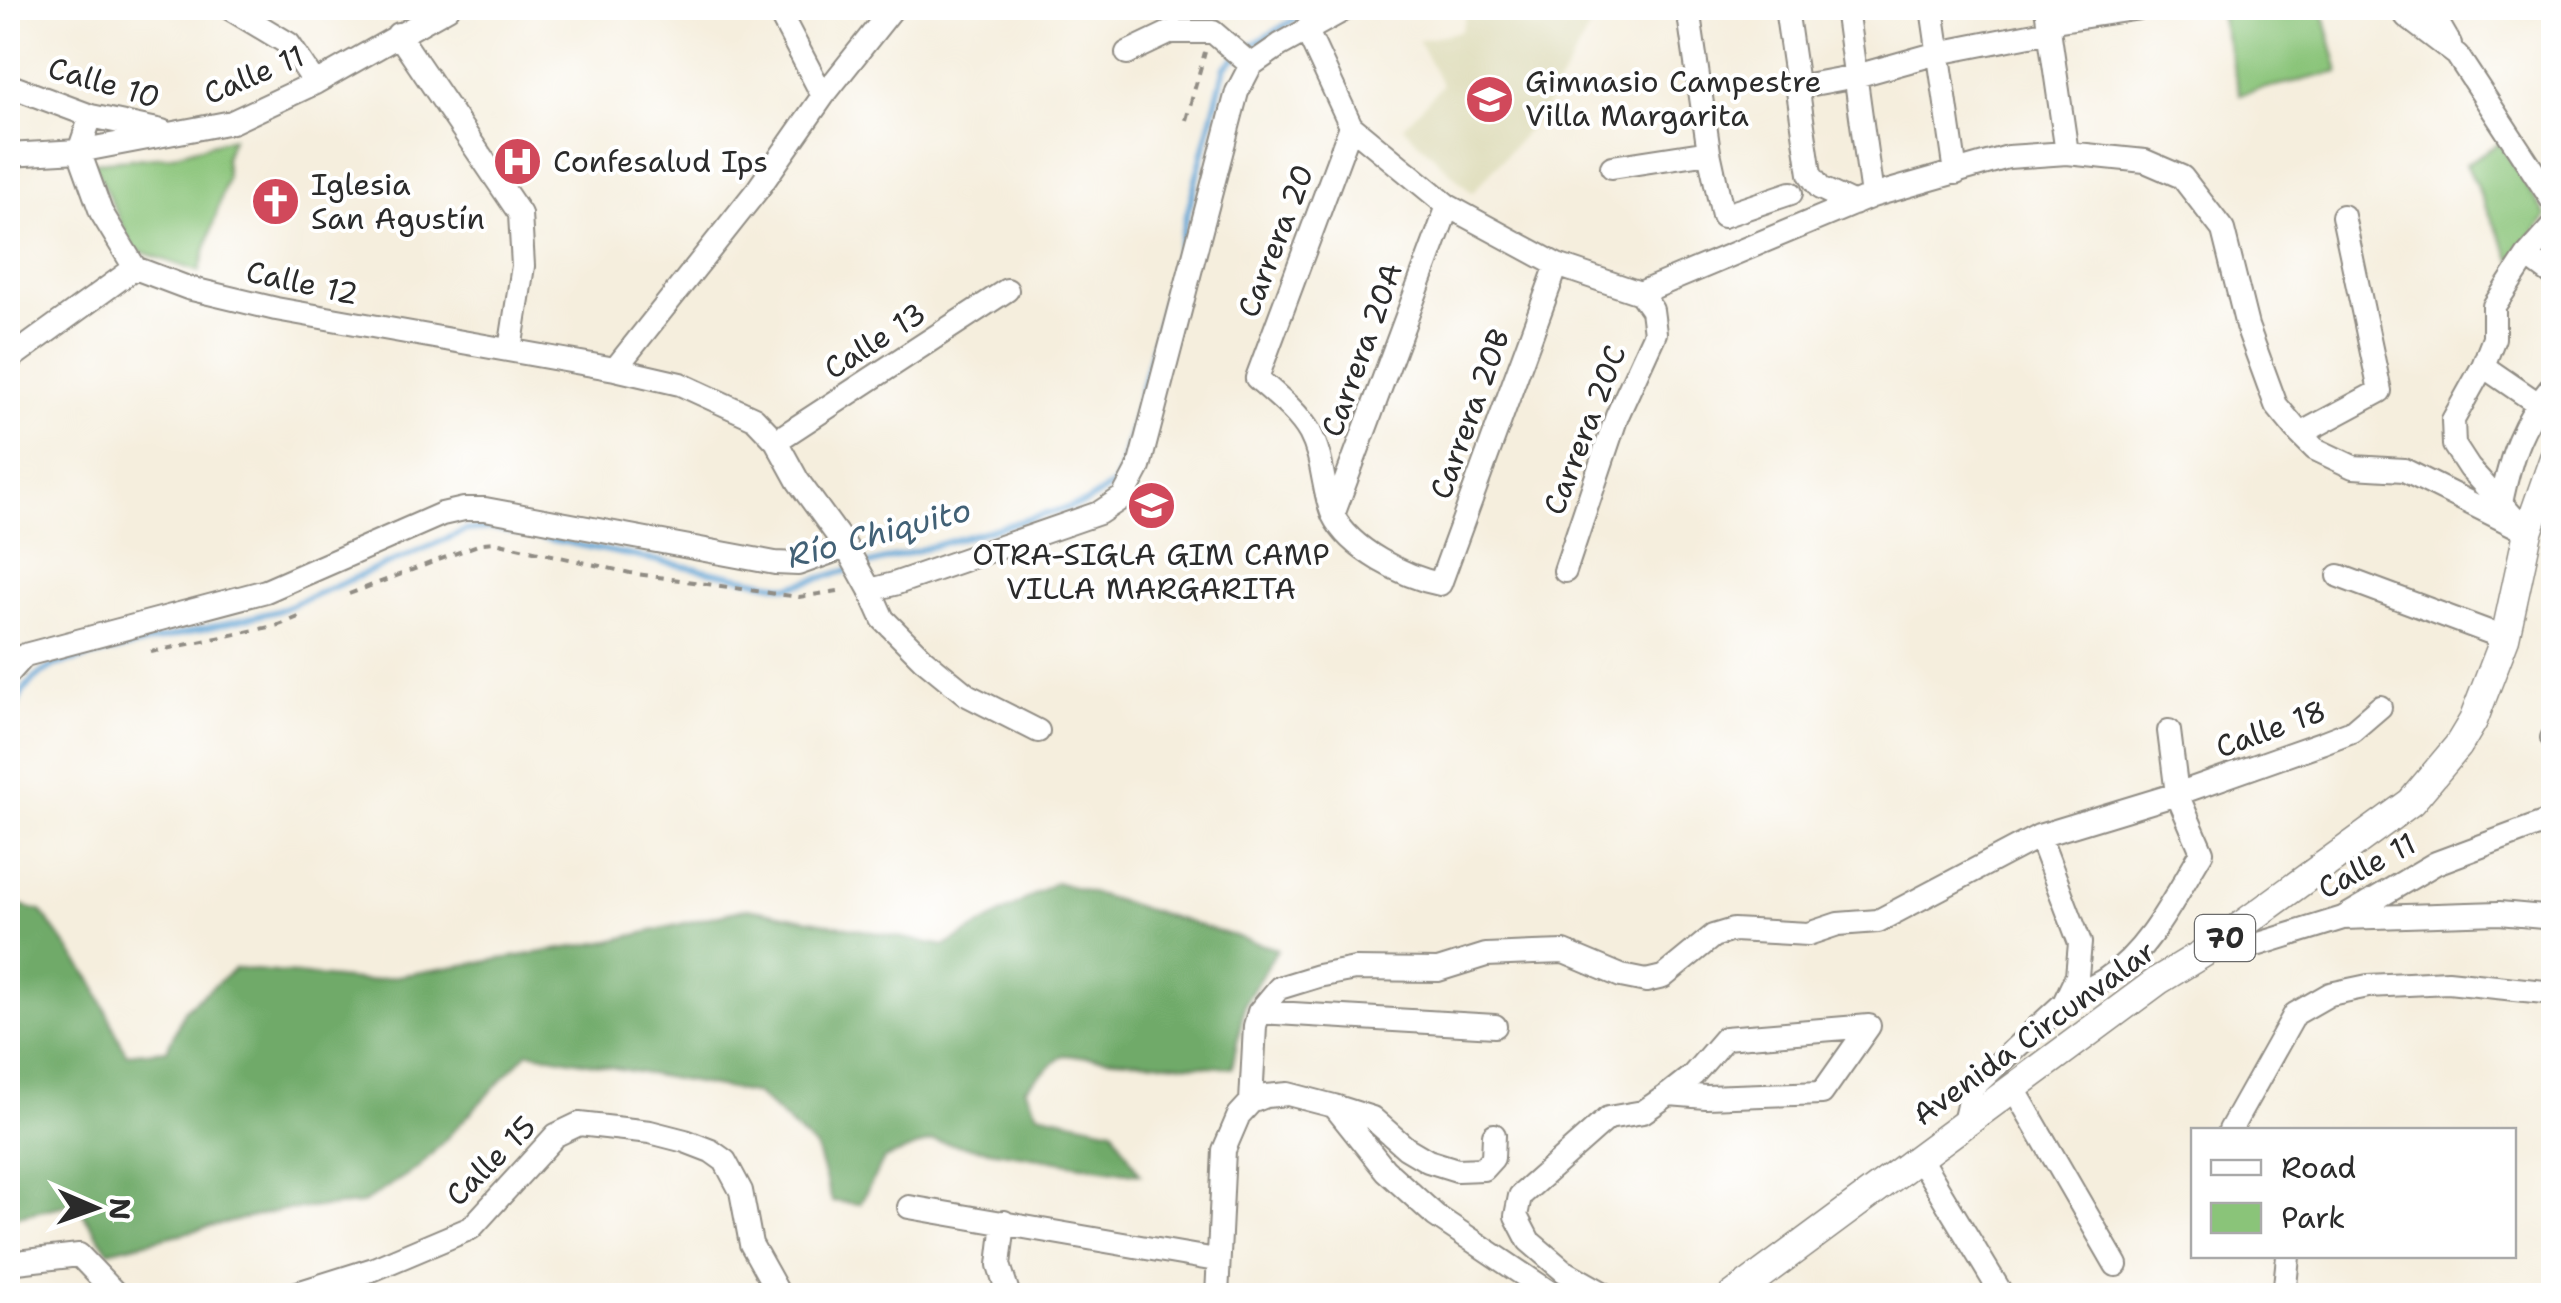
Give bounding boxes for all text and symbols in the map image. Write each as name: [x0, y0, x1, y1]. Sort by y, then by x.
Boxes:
street label: Calle 11: [197, 35, 310, 114]
street label: Calle 10: [44, 47, 165, 118]
place label: Gimnasio Campestre Villa Margarita: [1525, 61, 1821, 136]
school or university icon: Gimnasio Campestre Villa Margarita: [1464, 73, 1516, 125]
hospital icon: Confesalud Ips: [492, 136, 544, 188]
place label: Confesalud Ips: [553, 141, 768, 182]
street label: Carrera 20: [1228, 159, 1323, 323]
place label: Iglesia San Agustín: [311, 164, 485, 239]
church icon: Iglesia San Agustín: [250, 176, 302, 228]
street label: Calle 12: [242, 251, 362, 314]
street label: Carrera 20A: [1311, 257, 1412, 442]
street label: Calle 13: [816, 292, 934, 389]
street label: Carrera 20B: [1420, 323, 1519, 505]
street label: Carrera 20C: [1533, 339, 1636, 521]
school or university icon: OTRA-SIGLA GIM CAMP VILLA MARGARITA: [1125, 480, 1177, 532]
water label: Río Chiquito: [782, 487, 975, 578]
place label: OTRA-SIGLA GIM CAMP VILLA MARGARITA: [972, 534, 1330, 609]
street label: Calle 18: [2210, 690, 2332, 767]
street label: Calle 11: [2311, 823, 2423, 908]
road number: 70: [2195, 915, 2255, 961]
street label: Avenida Circunvalar: [1904, 930, 2163, 1135]
street label: Calle 15: [437, 1107, 545, 1215]
legend: [2191, 1128, 2516, 1258]
text: Road: [2281, 1147, 2356, 1188]
north arrow: [45, 1158, 145, 1258]
text: N: [101, 1197, 139, 1221]
text: Park: [2281, 1197, 2345, 1238]

